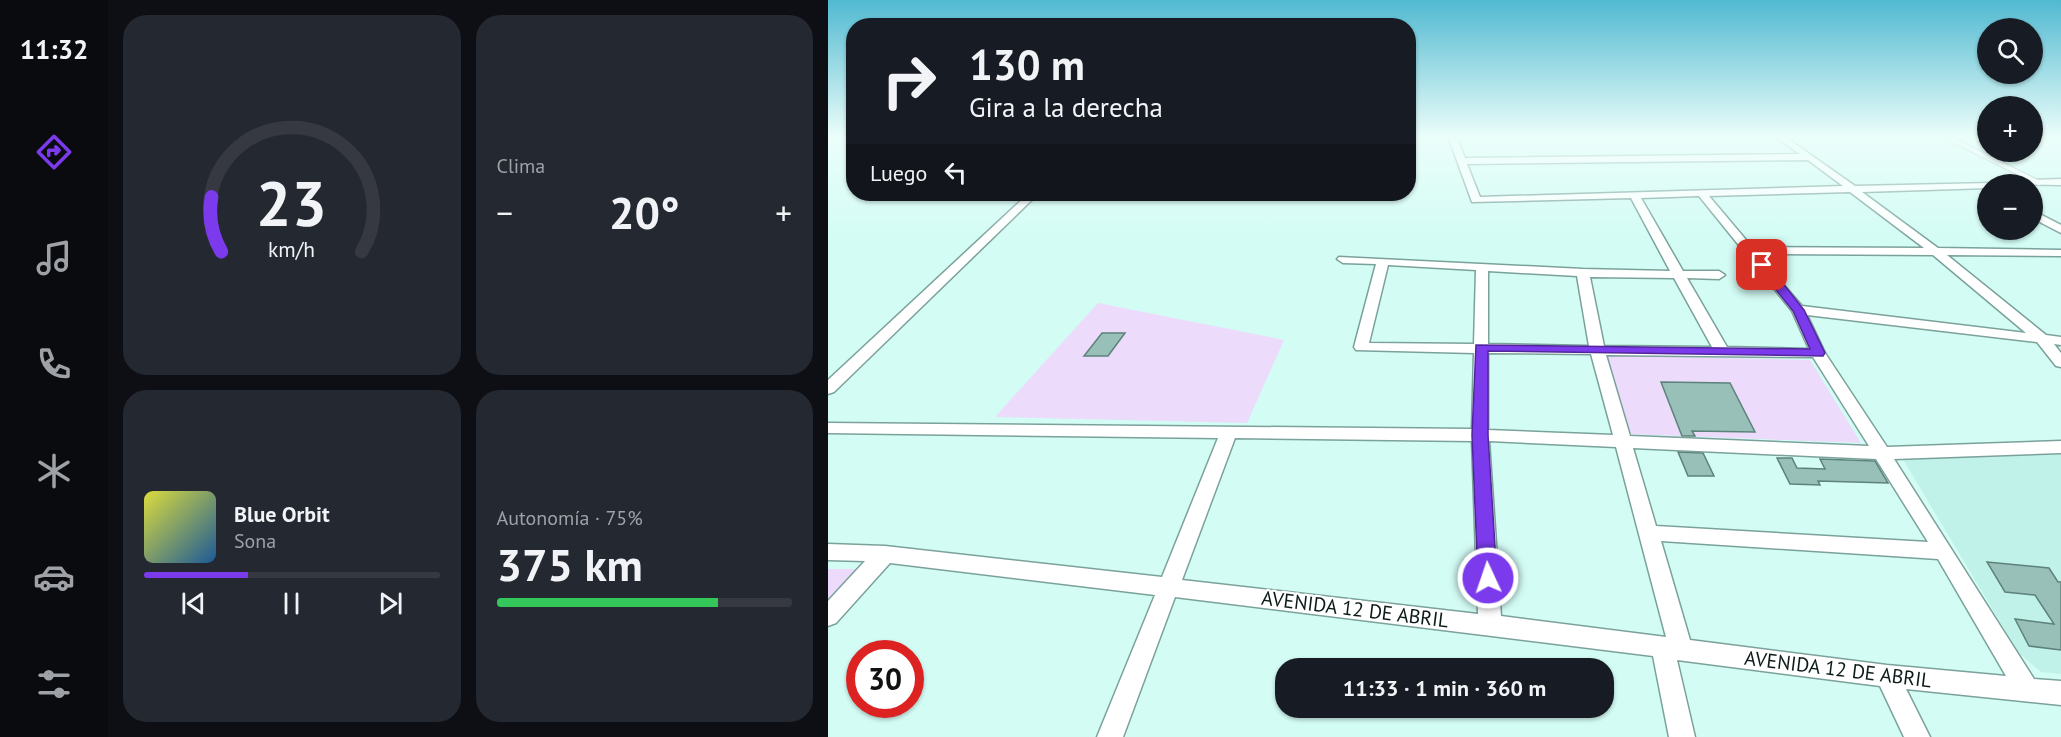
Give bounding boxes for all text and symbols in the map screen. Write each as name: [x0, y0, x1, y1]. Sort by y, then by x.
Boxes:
map controls: [1977, 18, 2043, 240]
button: search: [1977, 18, 2043, 84]
text: 11:32: [20, 32, 88, 66]
text: 130 m: [969, 37, 1085, 92]
icon: right: [870, 42, 948, 120]
text: Gira a la derecha: [969, 90, 1163, 124]
button: +: [1977, 96, 2043, 162]
icon: directions: [33, 131, 75, 173]
text: Clima: [497, 153, 545, 179]
icon: left: [939, 156, 972, 189]
text: Luego: [870, 159, 927, 187]
text: 23: [256, 162, 327, 243]
button: −: [1977, 174, 2043, 240]
text: 20°: [609, 183, 680, 241]
text: −: [497, 191, 513, 234]
text: +: [775, 191, 792, 234]
text: km/h: [268, 235, 315, 263]
icon: music: [33, 237, 75, 279]
pin: [1736, 239, 1787, 290]
icon: arrive: [1745, 248, 1778, 281]
icon: phone: [33, 343, 75, 385]
icon: climate: [33, 450, 75, 492]
text: Blue Orbit: [234, 500, 330, 528]
text: Autonomía · 75%: [497, 505, 643, 531]
text: Sona: [234, 528, 276, 554]
text: 375 km: [497, 535, 643, 593]
position arrow: [1456, 546, 1520, 610]
icon: car: [33, 556, 75, 598]
street label: AVENIDA 12 DE ABRIL: [1260, 585, 1450, 633]
icon: previous: [177, 587, 210, 620]
icon: pause: [275, 587, 308, 620]
icon: next: [374, 587, 407, 620]
speed limit sign: 30: [846, 640, 924, 718]
street label: AVENIDA 12 DE ABRIL: [1743, 645, 1933, 693]
icon: filters: [33, 663, 75, 705]
text: 11:33 · 1 min · 360 m: [1343, 674, 1546, 702]

